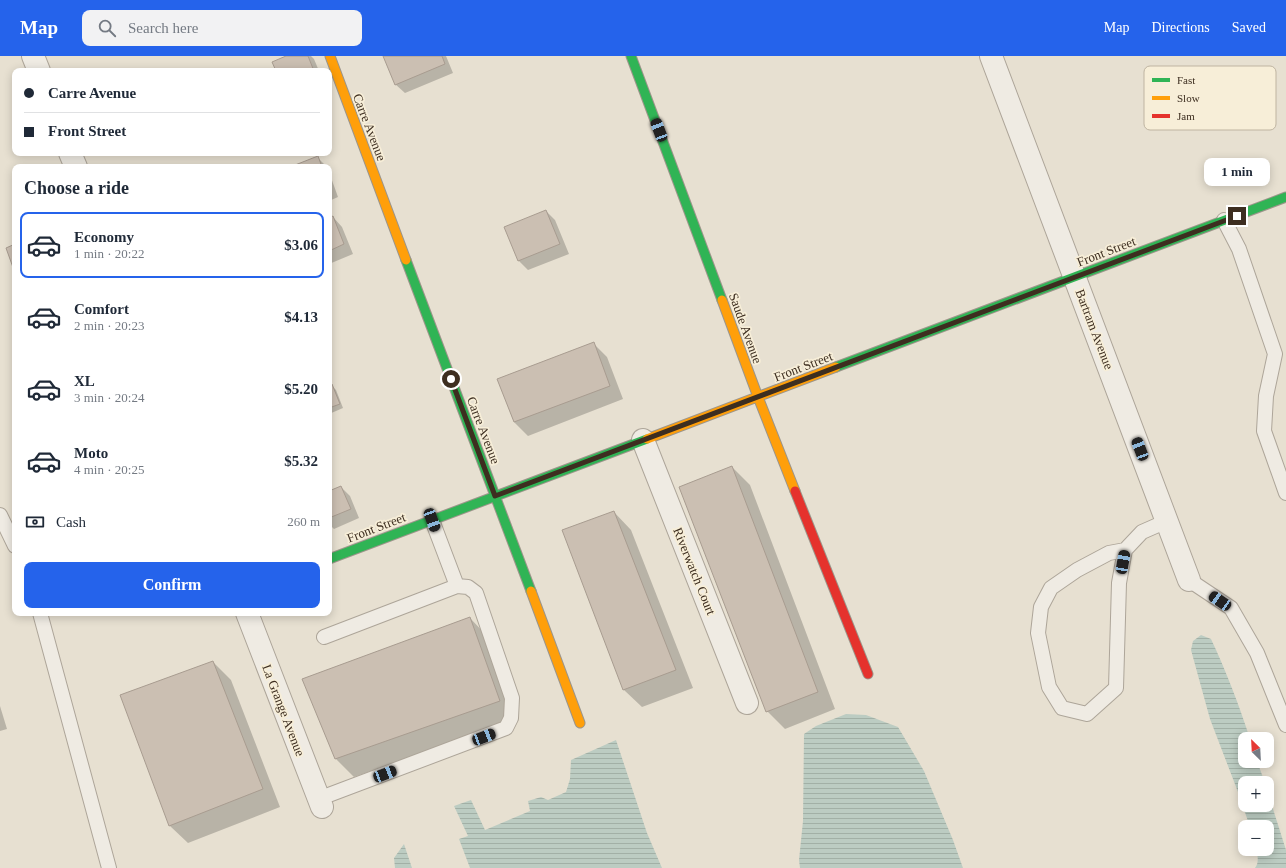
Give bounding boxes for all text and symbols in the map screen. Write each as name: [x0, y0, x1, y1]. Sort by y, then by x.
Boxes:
search box: [82, 10, 362, 46]
text: Map: [20, 17, 58, 38]
icon: search: [96, 17, 118, 39]
text: Search here: [128, 20, 198, 36]
text: Map: [1104, 20, 1129, 35]
text: Directions: [1151, 20, 1210, 35]
text: Saved: [1232, 20, 1266, 35]
legend: [1144, 66, 1276, 130]
text: Fast: [1177, 74, 1195, 86]
text: Carre Avenue: [48, 85, 136, 101]
street label: Carre Avenue: [350, 91, 389, 163]
text: Slow: [1177, 92, 1200, 104]
text: Jam: [1177, 110, 1195, 122]
car: [649, 117, 669, 143]
text: Front Street: [48, 123, 126, 139]
callout: 1 min: [1204, 158, 1270, 186]
text: 1 min: [1221, 164, 1253, 179]
text: Choose a ride: [24, 178, 129, 198]
route end: [1228, 207, 1246, 225]
icon: car: [26, 227, 62, 263]
text: Economy: [74, 229, 134, 245]
street label: Front Street: [1075, 233, 1138, 270]
text: $3.06: [284, 237, 318, 253]
text: 1 min · 20:22: [74, 246, 144, 261]
street label: Bartram Avenue: [1072, 287, 1117, 372]
street label: Saude Avenue: [726, 291, 765, 366]
icon: car: [26, 299, 62, 335]
text: Comfort: [74, 301, 129, 317]
text: $4.13: [284, 309, 318, 325]
text: 2 min · 20:23: [74, 318, 144, 333]
street label: Front Street: [772, 348, 835, 385]
route start: [442, 370, 460, 388]
icon: car: [26, 371, 62, 407]
text: XL: [74, 373, 95, 389]
text: $5.20: [284, 381, 318, 397]
text: 3 min · 20:24: [74, 390, 144, 405]
street label: Carre Avenue: [464, 394, 503, 466]
car: [1130, 436, 1150, 462]
icon: car: [26, 443, 62, 479]
text: Moto: [74, 445, 108, 461]
text: $5.32: [284, 453, 318, 469]
text: 4 min · 20:25: [74, 462, 144, 477]
car: [422, 507, 442, 533]
street label: Front Street: [345, 509, 408, 546]
icon: cash: [24, 511, 46, 533]
text: Cash: [56, 514, 86, 530]
text: 260 m: [287, 514, 320, 529]
street label: Riverwatch Court: [670, 525, 719, 617]
car: [1115, 549, 1131, 575]
button: Confirm: [24, 562, 320, 608]
car: [1207, 589, 1233, 613]
street label: La Grange Avenue: [259, 662, 308, 758]
car: [471, 727, 497, 747]
north arrow: [1238, 732, 1274, 768]
map controls: [1238, 732, 1274, 856]
car: [372, 764, 398, 784]
button: +: [1238, 776, 1274, 812]
button: −: [1238, 820, 1274, 856]

